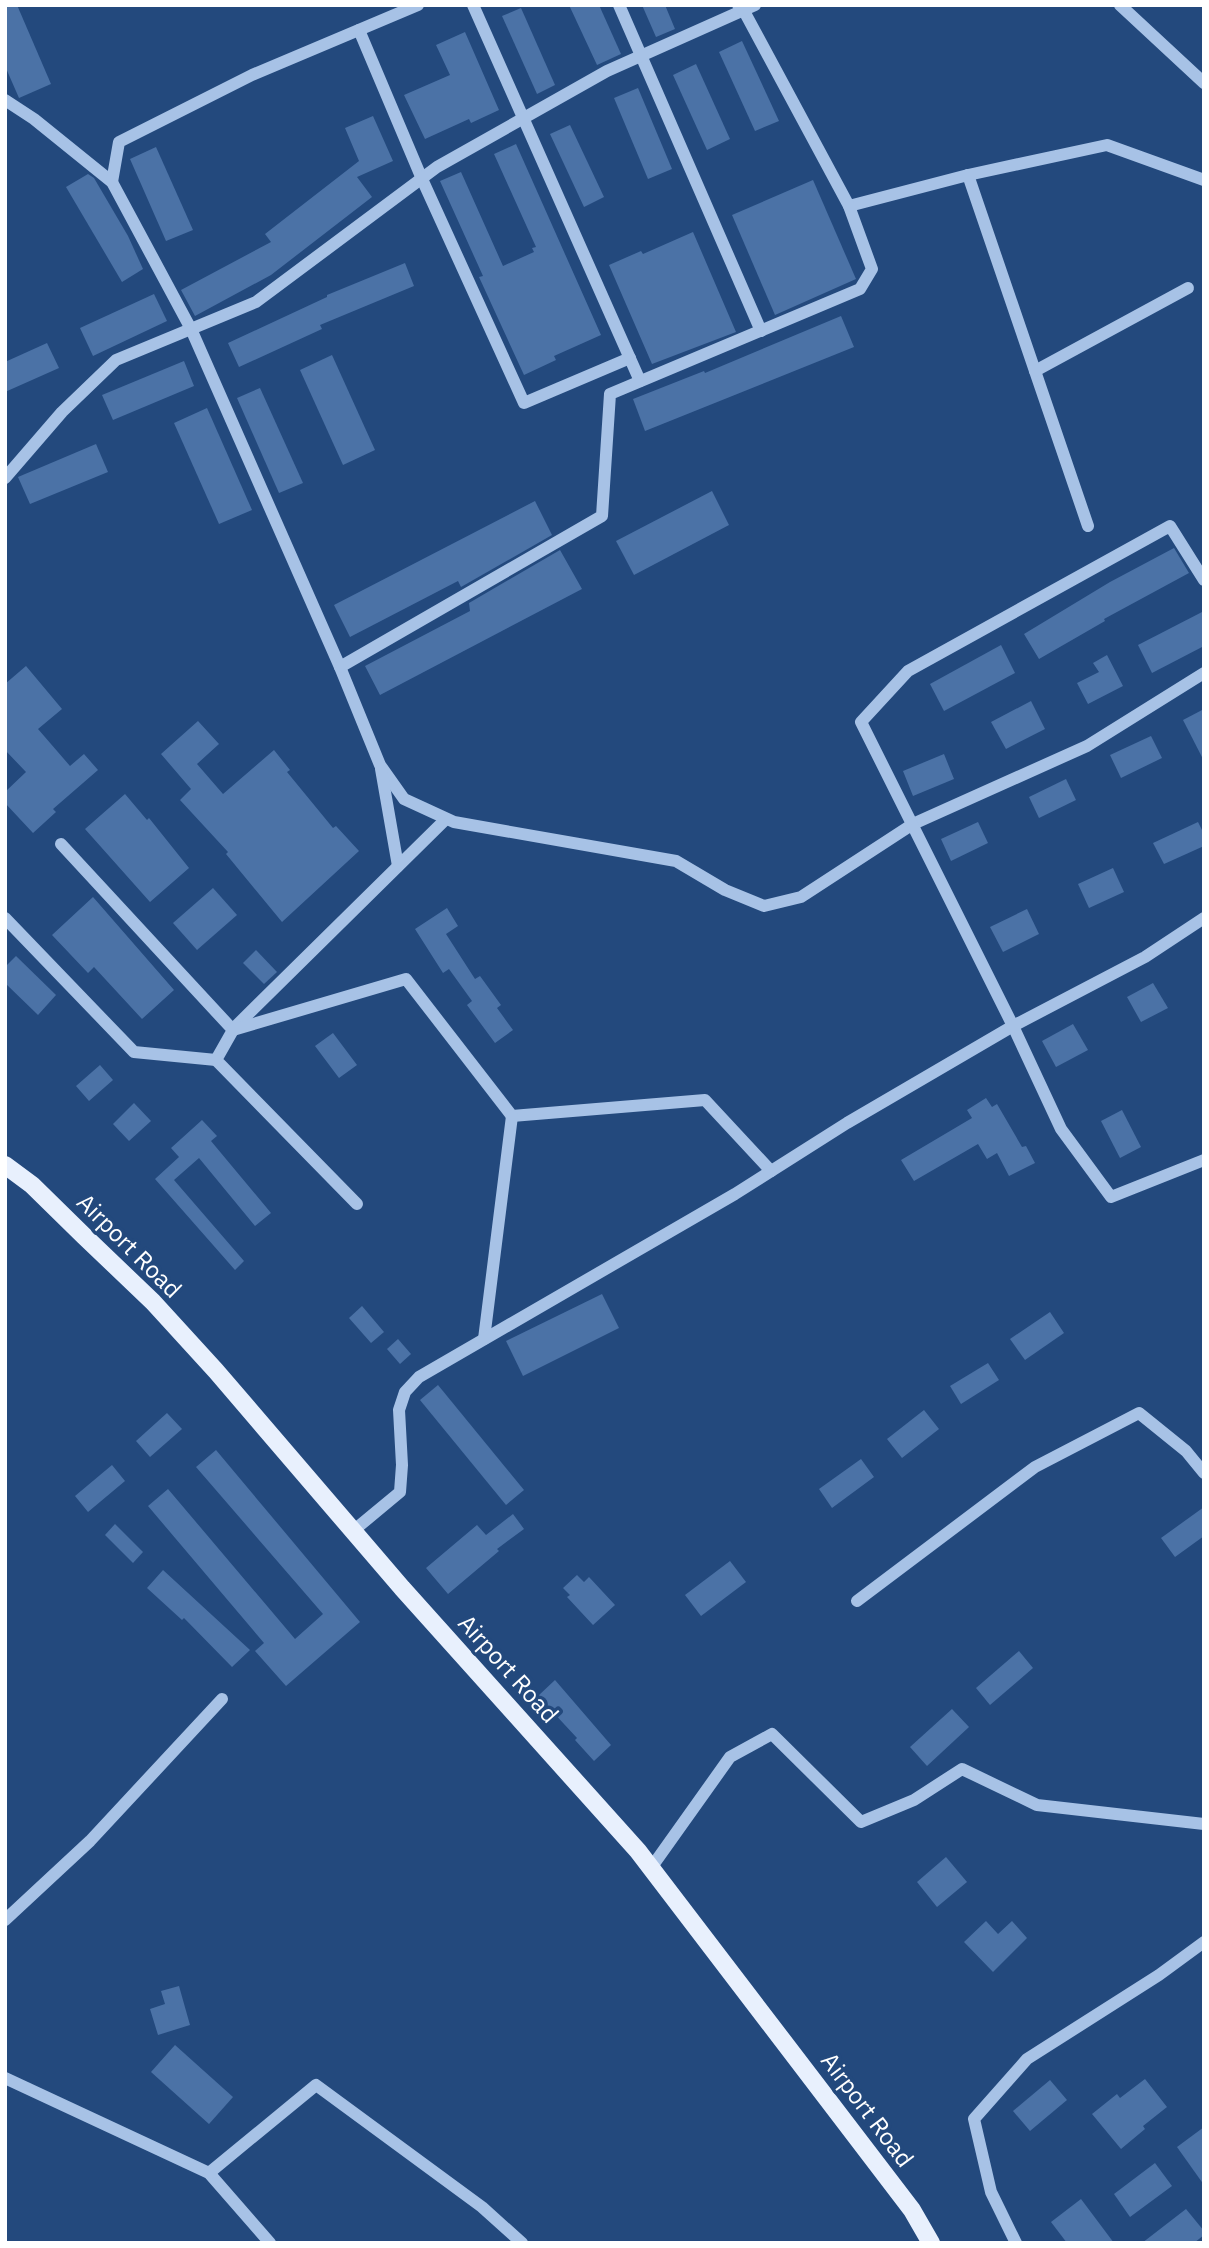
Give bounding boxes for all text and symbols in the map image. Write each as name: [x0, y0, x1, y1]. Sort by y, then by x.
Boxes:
street label: Airport Road: [70, 1186, 189, 1305]
street label: Airport Road: [451, 1607, 566, 1729]
street label: Airport Road: [814, 2046, 921, 2173]

